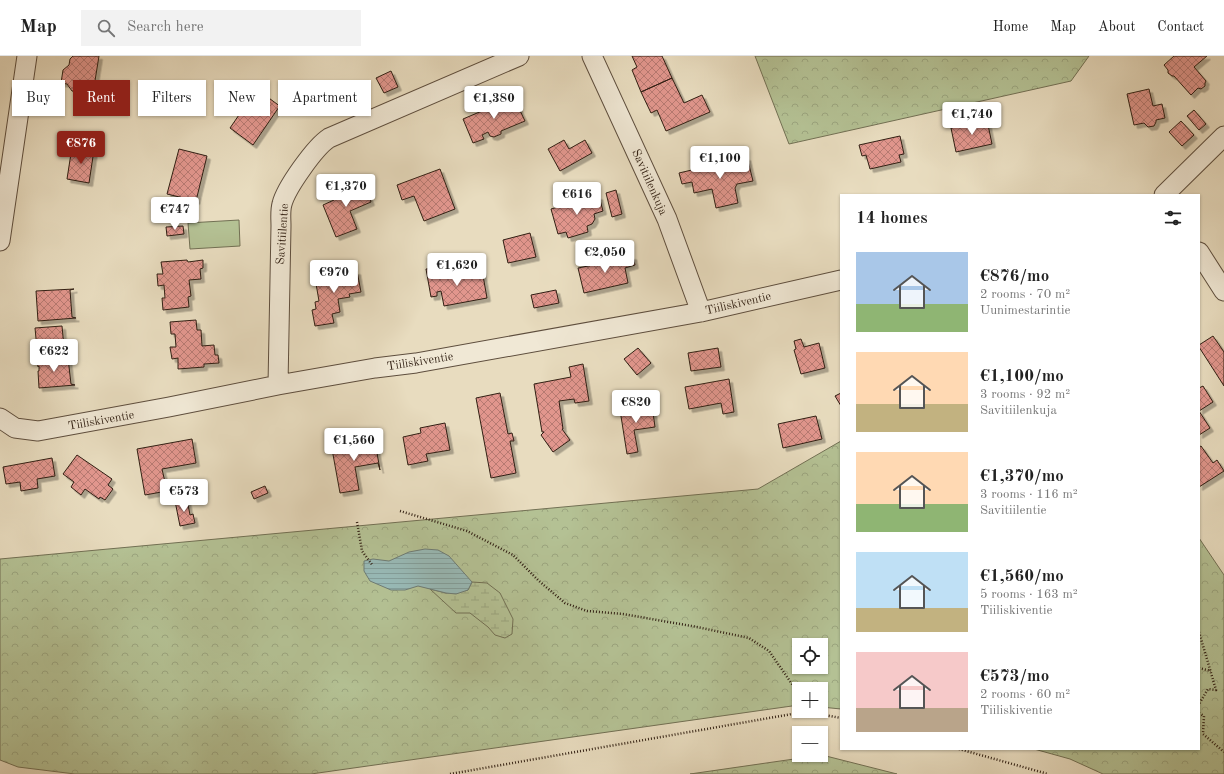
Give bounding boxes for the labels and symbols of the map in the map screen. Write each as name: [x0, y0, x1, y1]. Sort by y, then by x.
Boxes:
pin: €1,380: [461, 86, 527, 120]
pin: €1,740: [939, 102, 1005, 136]
pin: €876: [57, 131, 105, 165]
pin: €1,100: [687, 146, 753, 180]
street label: Savitiilenkuja: [629, 148, 669, 217]
pin: €1,370: [313, 174, 379, 208]
pin: €616: [553, 182, 601, 216]
pin: €747: [151, 197, 199, 231]
street label: Savitiilentie: [275, 203, 291, 265]
pin: €2,050: [572, 240, 638, 274]
pin: €1,620: [424, 253, 490, 287]
pin: €970: [310, 260, 358, 294]
street label: Tiiliskiventie: [704, 290, 773, 317]
pin: €622: [30, 339, 78, 373]
street label: Tiiliskiventie: [386, 351, 455, 373]
pin: €820: [612, 390, 660, 424]
street label: Tiiliskiventie: [67, 409, 136, 433]
pin: €1,560: [321, 428, 387, 462]
pin: €573: [160, 479, 208, 513]

